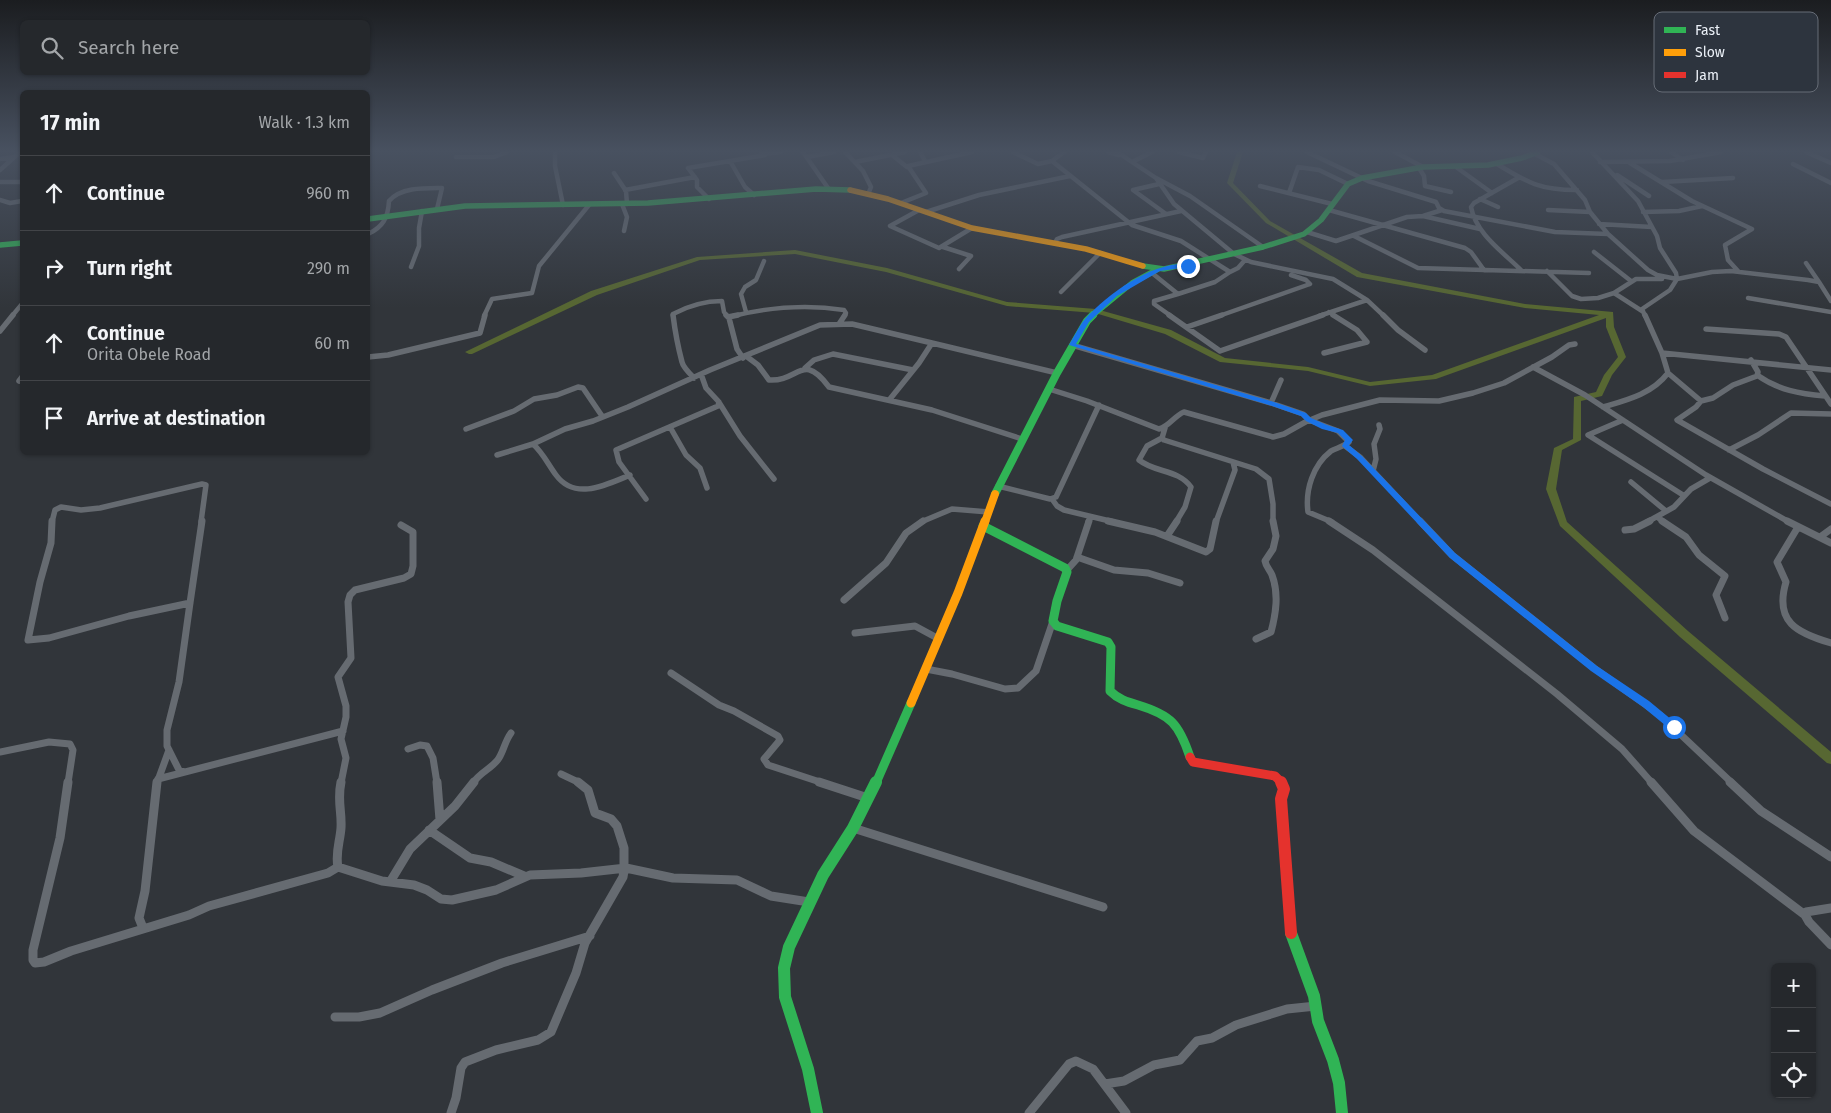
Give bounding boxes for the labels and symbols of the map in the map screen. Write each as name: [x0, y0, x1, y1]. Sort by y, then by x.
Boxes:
legend: [1654, 12, 1818, 92]
text: Fast: [1695, 22, 1721, 39]
text: Slow: [1695, 44, 1725, 61]
text: Jam: [1695, 67, 1719, 84]
route end: [1177, 255, 1200, 278]
route start: [1663, 716, 1686, 739]

